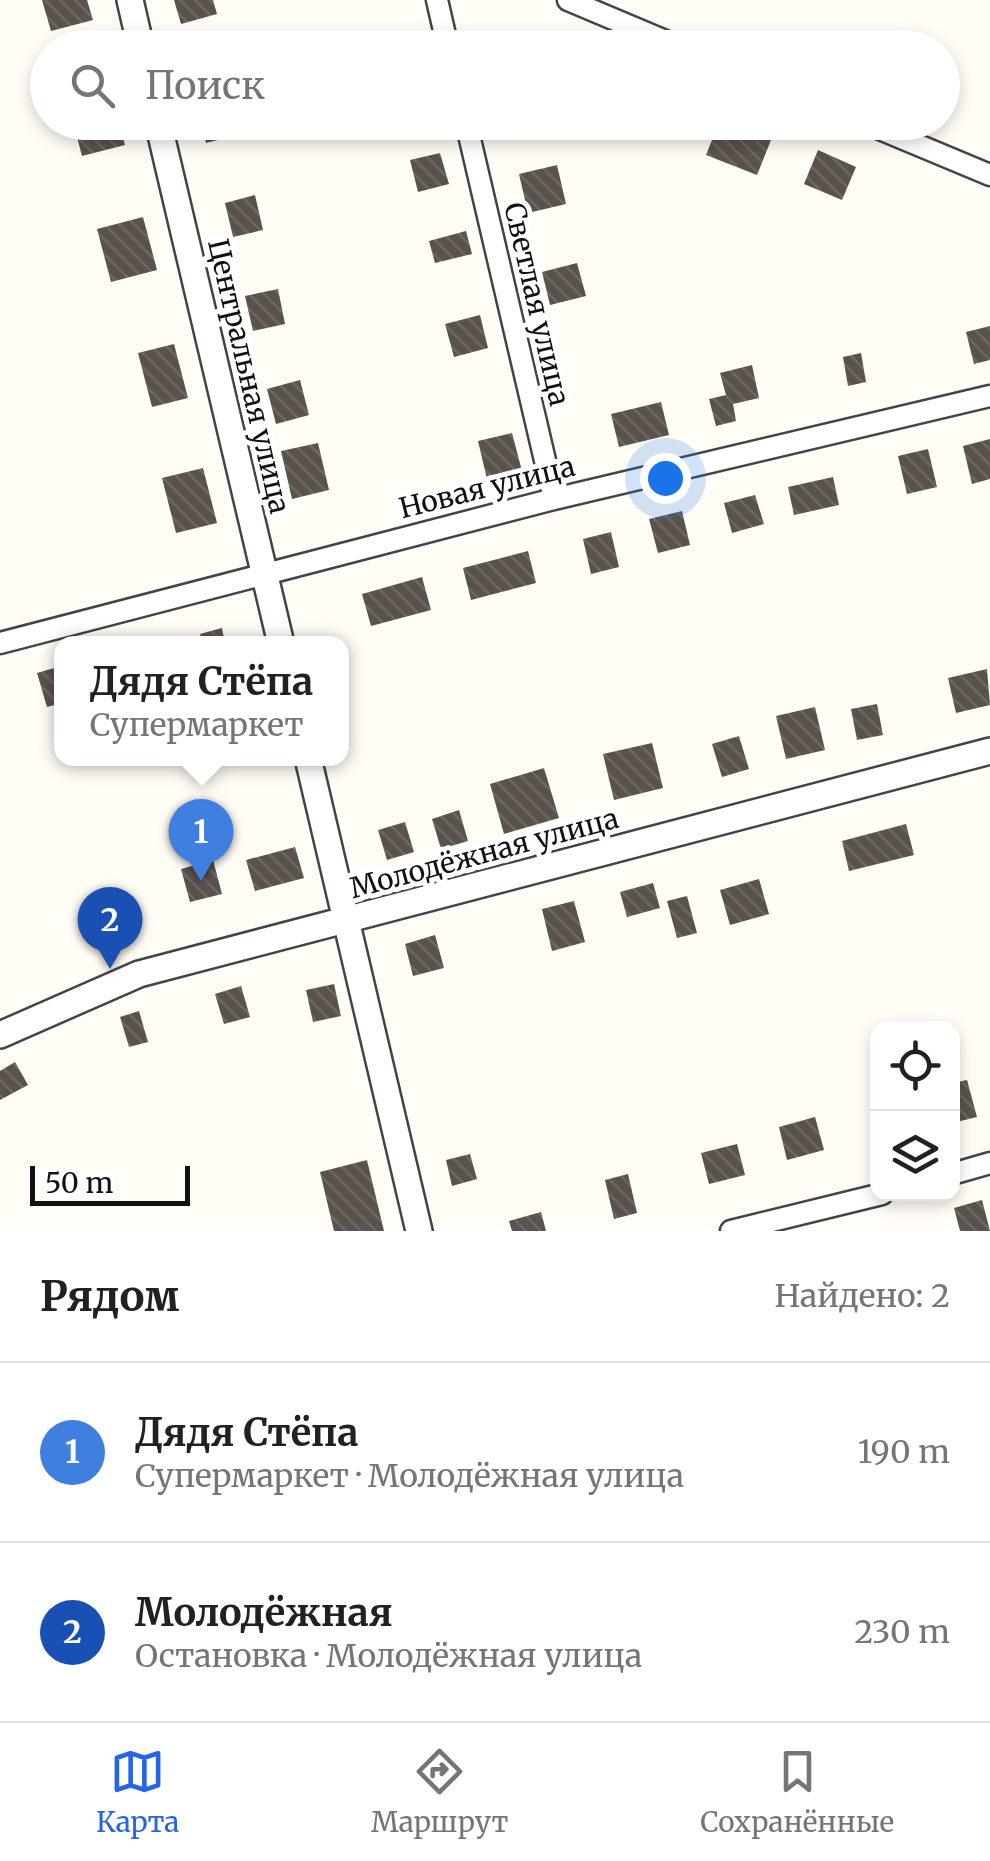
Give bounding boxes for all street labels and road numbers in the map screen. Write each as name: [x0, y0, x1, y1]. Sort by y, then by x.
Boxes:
street label: Светлая улица: [496, 199, 578, 409]
street label: Центральная улица: [200, 235, 298, 517]
street label: Новая улица: [395, 448, 579, 526]
street label: Молодёжная улица: [346, 800, 622, 906]

